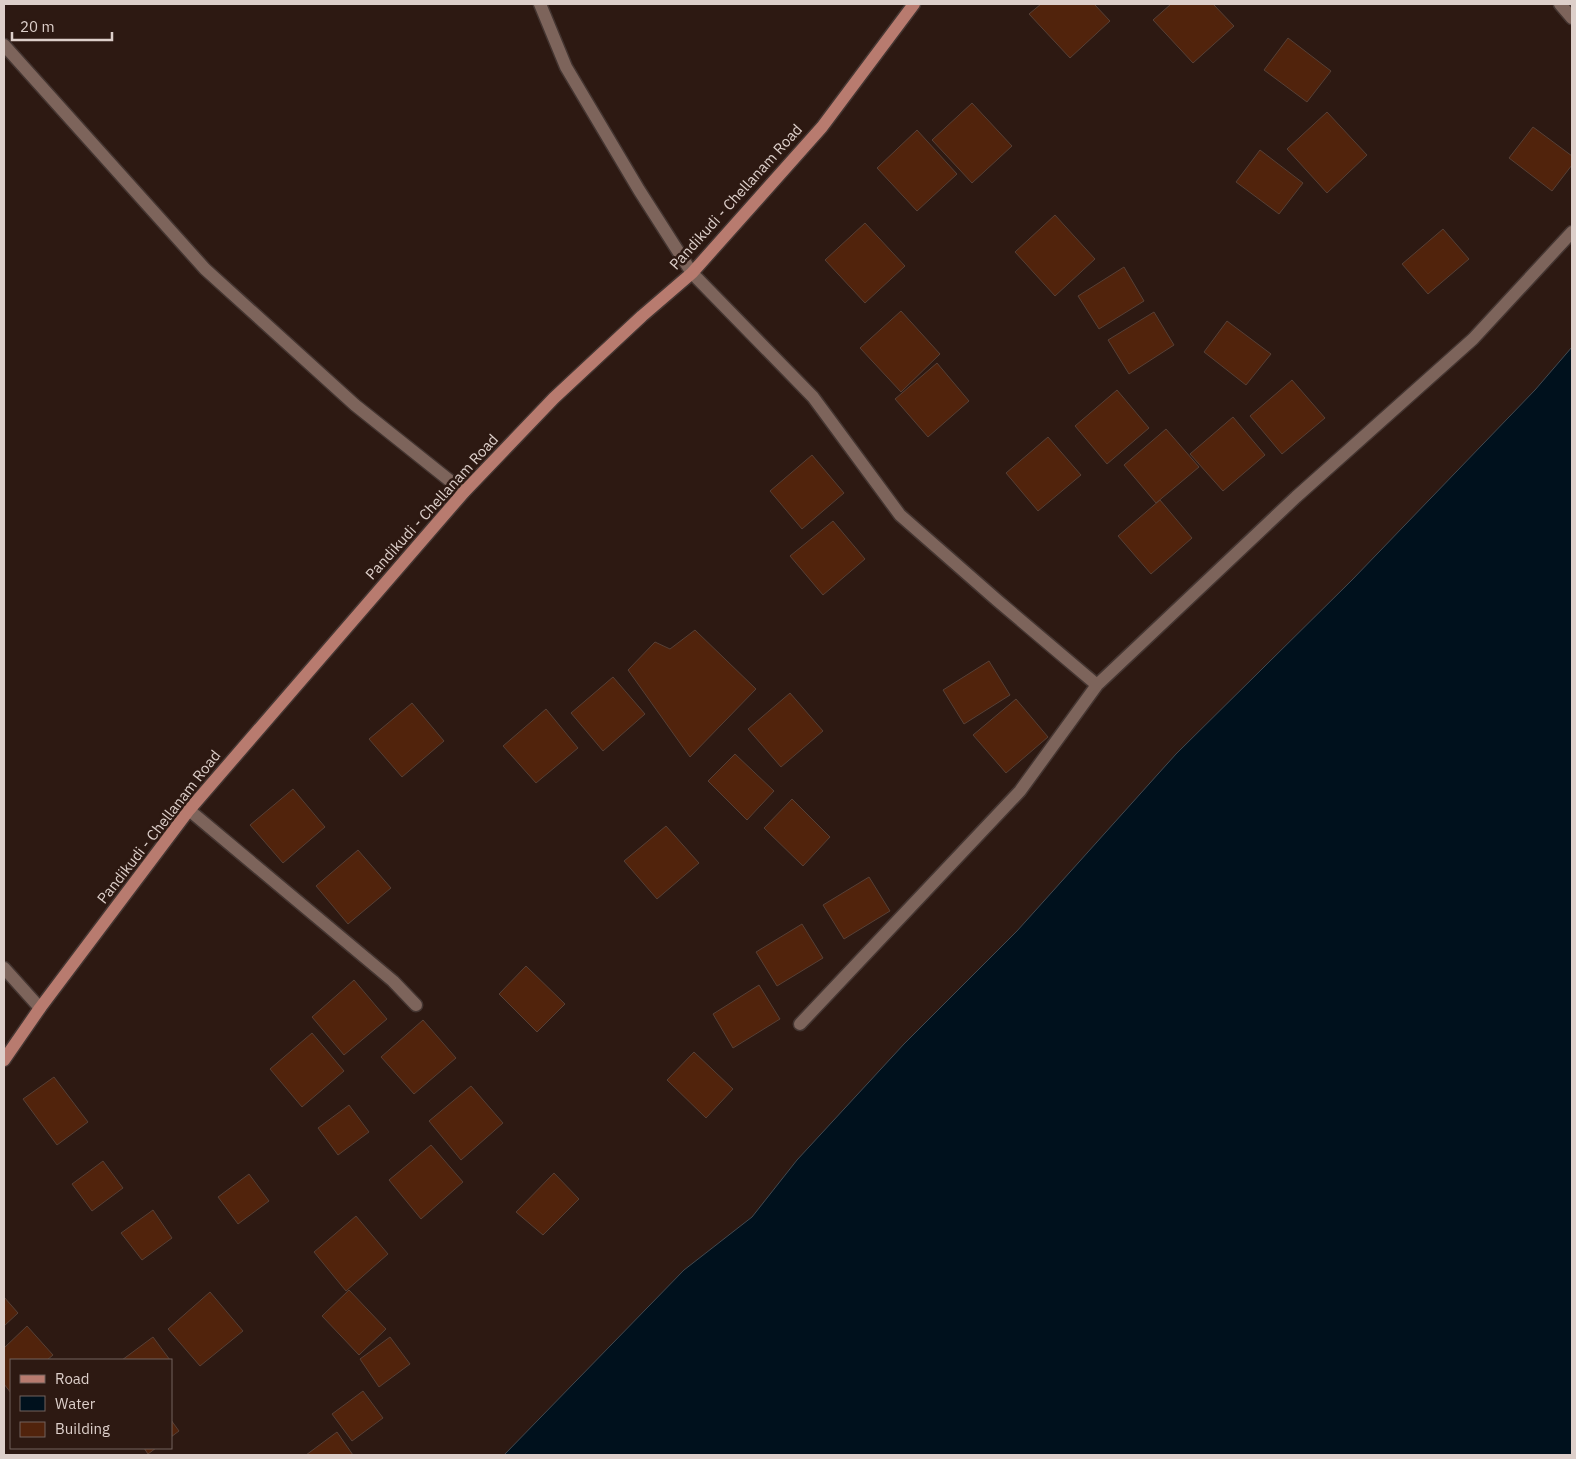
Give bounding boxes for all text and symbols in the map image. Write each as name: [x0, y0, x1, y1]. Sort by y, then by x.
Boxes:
scale bar: [12, 10, 112, 42]
text: 20 m: [20, 17, 55, 36]
street label: Pandikudi - Chellanam Road: [665, 120, 806, 273]
street label: Pandikudi - Chellanam Road: [361, 430, 502, 583]
street label: Pandikudi - Chellanam Road: [93, 746, 224, 907]
legend: [10, 1359, 172, 1449]
text: Road: [55, 1369, 90, 1388]
text: Water: [55, 1394, 96, 1413]
text: Building: [55, 1419, 110, 1438]

